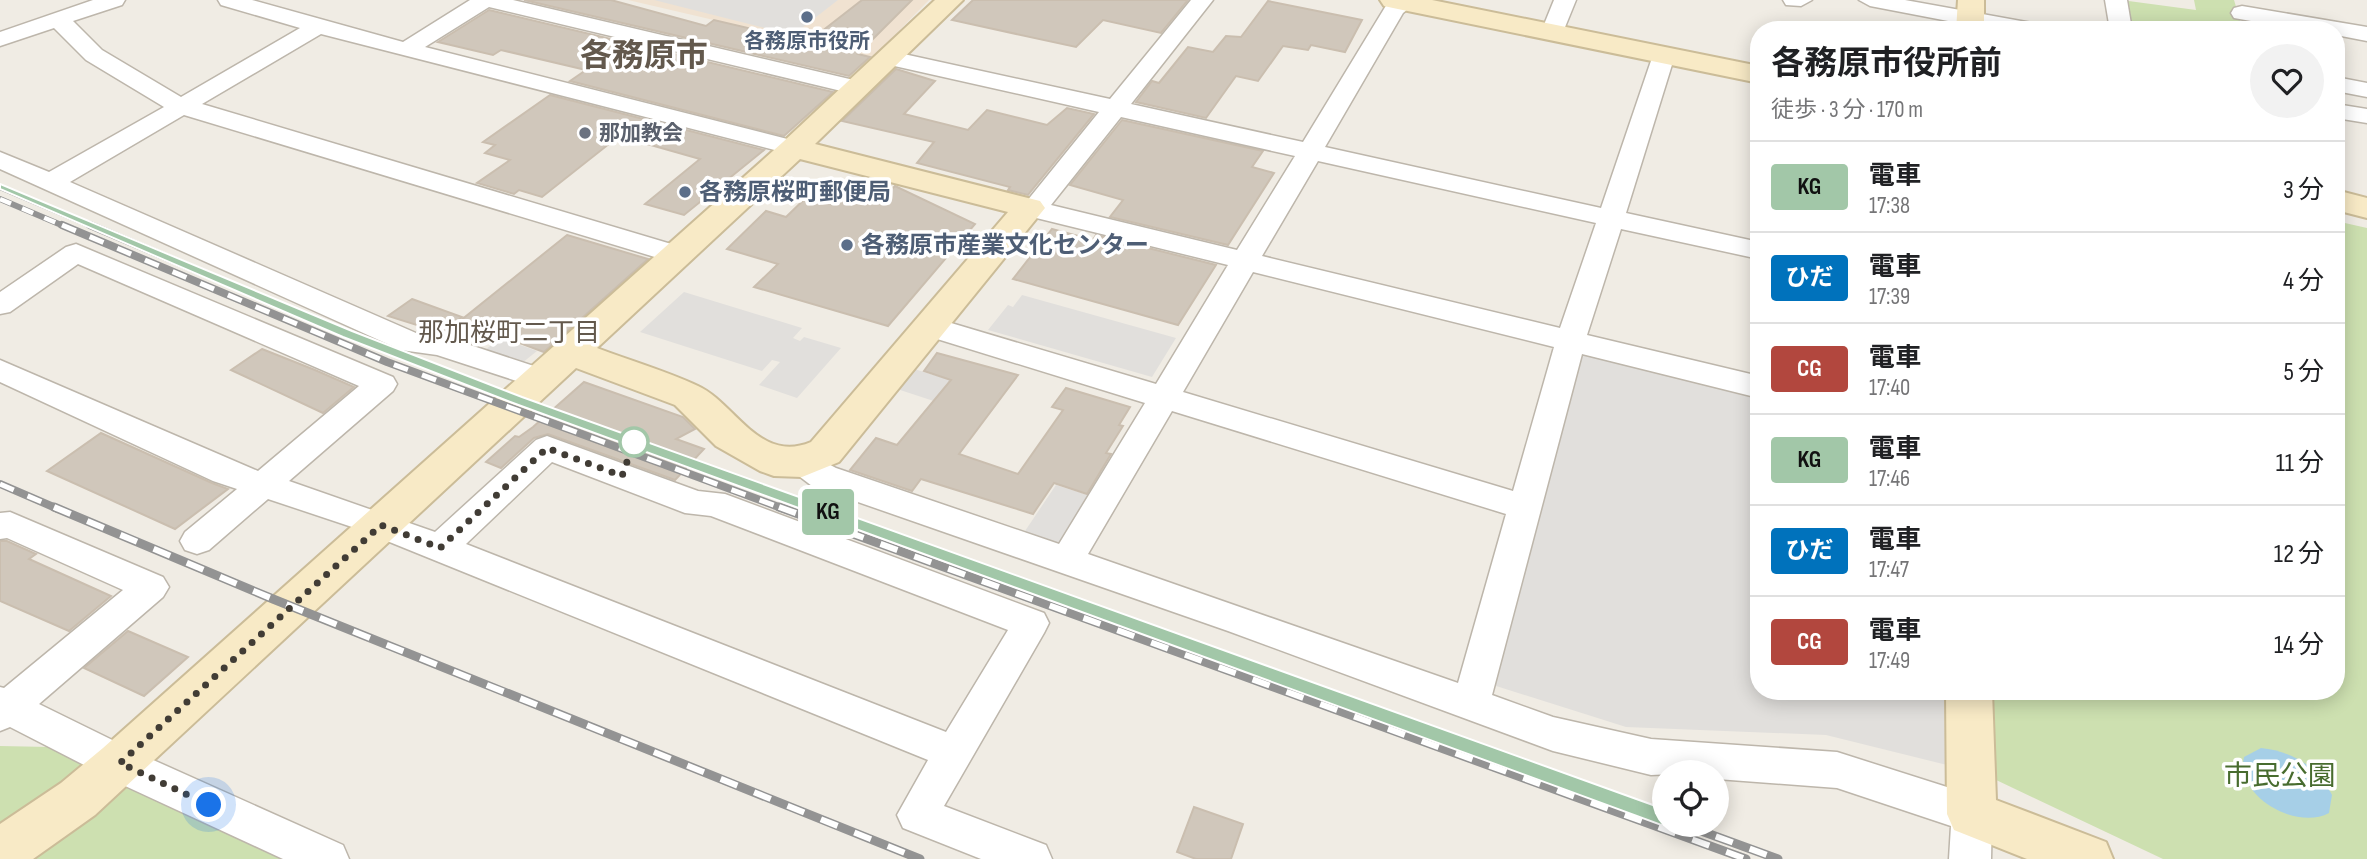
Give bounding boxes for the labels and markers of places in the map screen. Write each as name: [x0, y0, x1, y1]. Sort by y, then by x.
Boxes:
marker: 各務原市役所: [799, 9, 815, 25]
place label: 各務原市役所: [744, 29, 870, 54]
place label: 那加教会: [599, 121, 683, 146]
marker: 那加教会: [577, 125, 593, 141]
place label: 各務原桜町郵便局: [699, 178, 891, 207]
marker: 各務原桜町郵便局: [677, 184, 693, 200]
place label: 各務原市産業文化センター: [861, 231, 1149, 260]
marker: 各務原市産業文化センター: [839, 237, 855, 253]
unlabelled marker: [619, 427, 649, 457]

